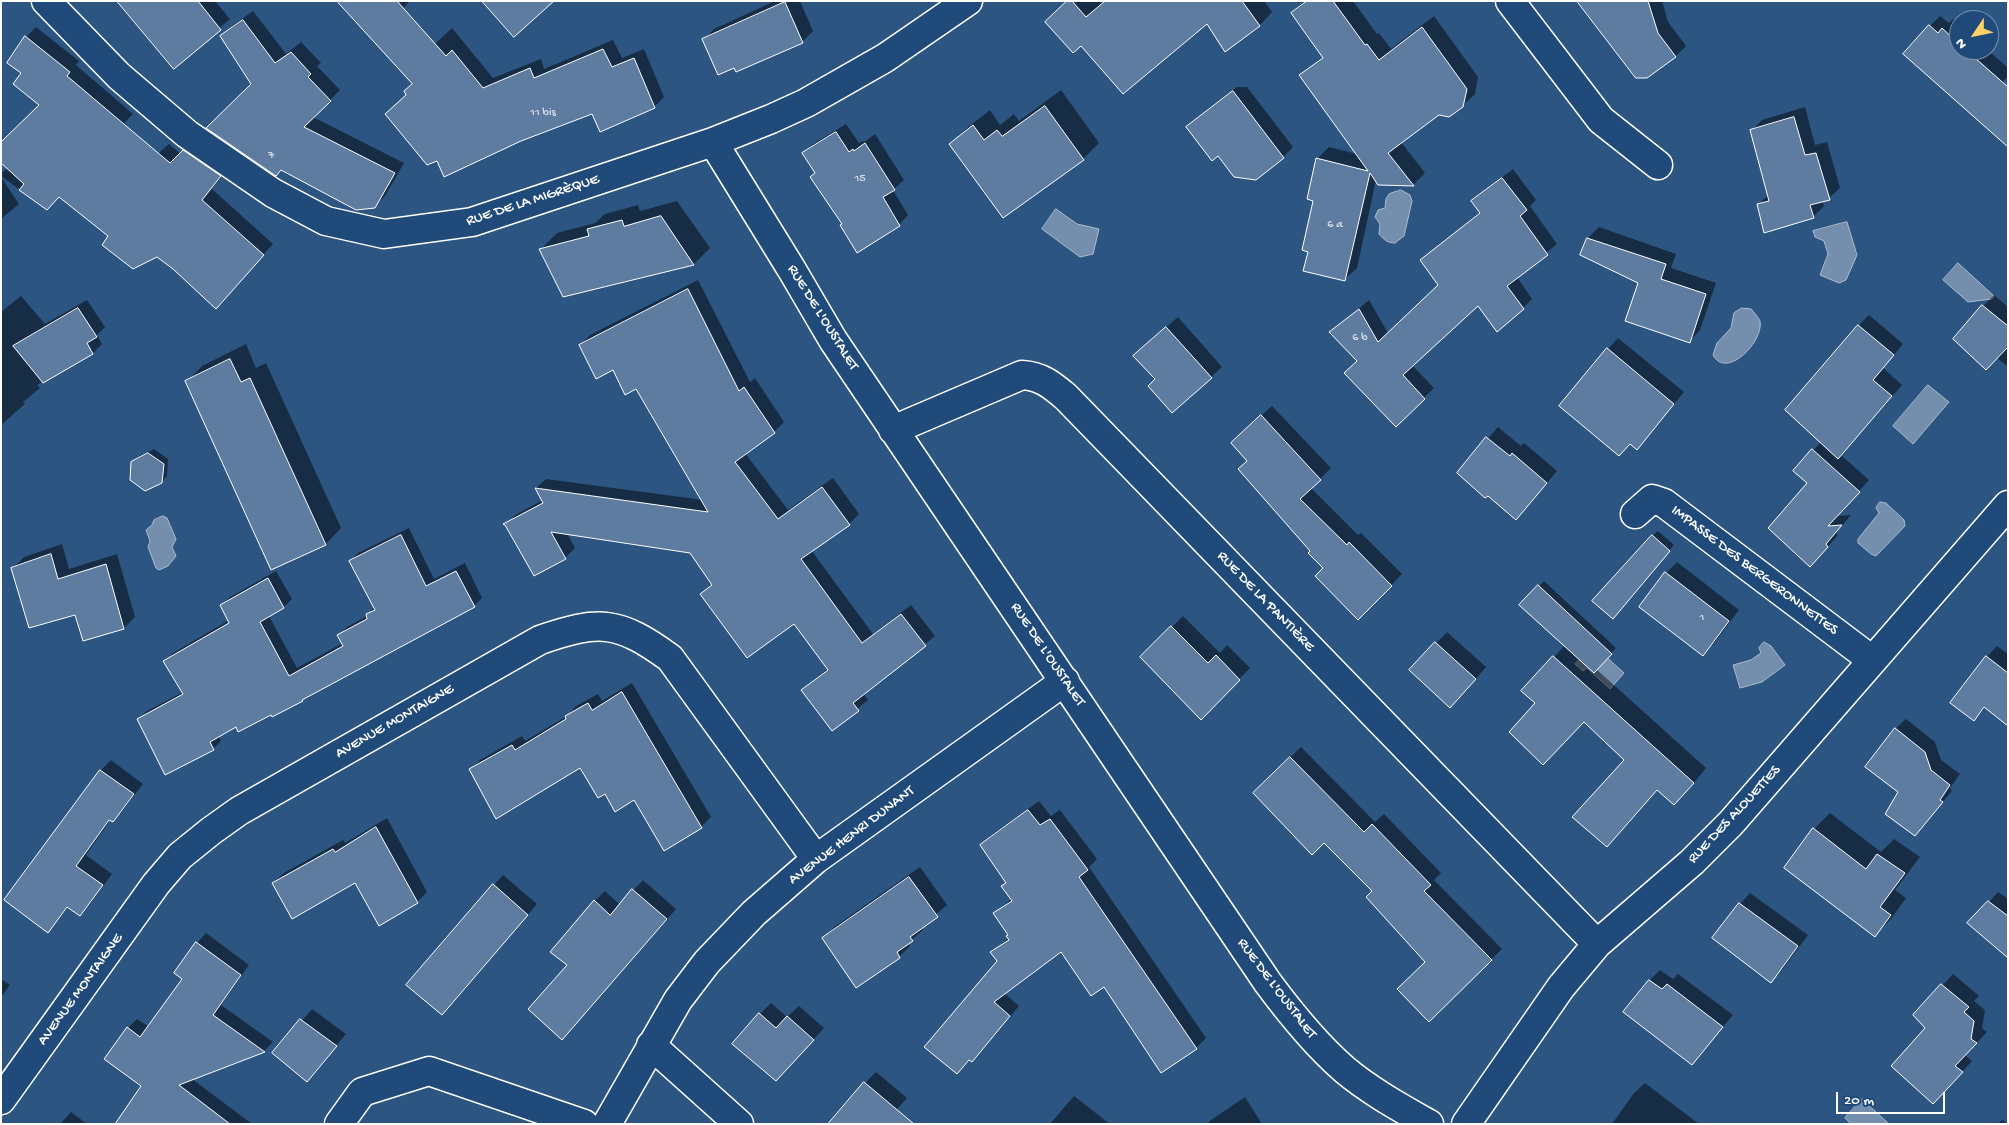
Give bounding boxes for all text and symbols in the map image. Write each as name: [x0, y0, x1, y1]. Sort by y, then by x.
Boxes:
north arrow: [1949, 10, 1999, 60]
text: N: [1952, 35, 1972, 52]
house number: 11 bis: [530, 106, 556, 120]
house number: 7: [268, 149, 274, 163]
street label: RUE DE LA MIGRÈQUE: [464, 171, 602, 231]
house number: 15: [854, 172, 866, 186]
house number: 6 a: [1327, 218, 1343, 232]
street label: RUE DE L'OUSTALET: [782, 262, 862, 374]
house number: 6 b: [1352, 331, 1368, 345]
street label: IMPASSE DES BERGERONNETTES: [1667, 502, 1841, 640]
street label: RUE DE LA PANTIÈRE: [1212, 548, 1318, 656]
street label: RUE DE L'OUSTALET: [1006, 600, 1088, 710]
house number: 1: [1700, 611, 1704, 625]
street label: AVENUE MONTAIGNE: [333, 681, 457, 763]
street label: RUE DES ALOUETTES: [1685, 762, 1785, 868]
street label: AVENUE HENRI DUNANT: [785, 783, 919, 889]
street label: AVENUE MONTAIGNE: [34, 931, 128, 1049]
street label: RUE DE L'OUSTALET: [1232, 935, 1320, 1043]
scale bar: [1839, 1082, 1948, 1114]
text: 20 m: [1844, 1092, 1874, 1110]

